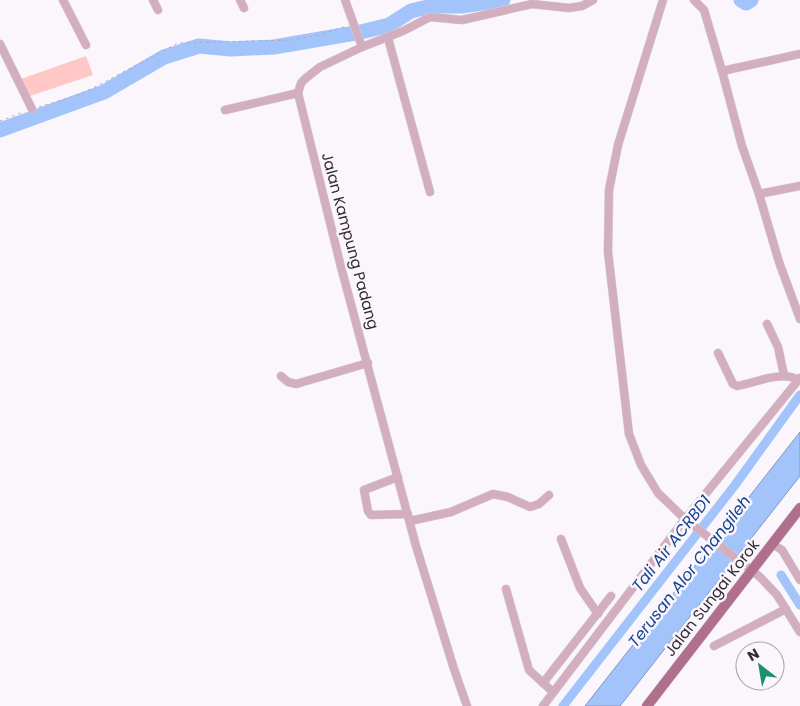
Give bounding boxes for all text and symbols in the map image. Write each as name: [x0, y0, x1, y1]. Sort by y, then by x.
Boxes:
street label: Jalan Kampung Padang: [317, 150, 384, 332]
water label: Terusan Alor Changileh: [623, 490, 756, 652]
water label: Tali Air ACRBD1: [626, 490, 716, 596]
street label: Jalan Sungai Korok: [659, 535, 764, 661]
north arrow: [735, 641, 785, 691]
text: N: [744, 644, 763, 666]

